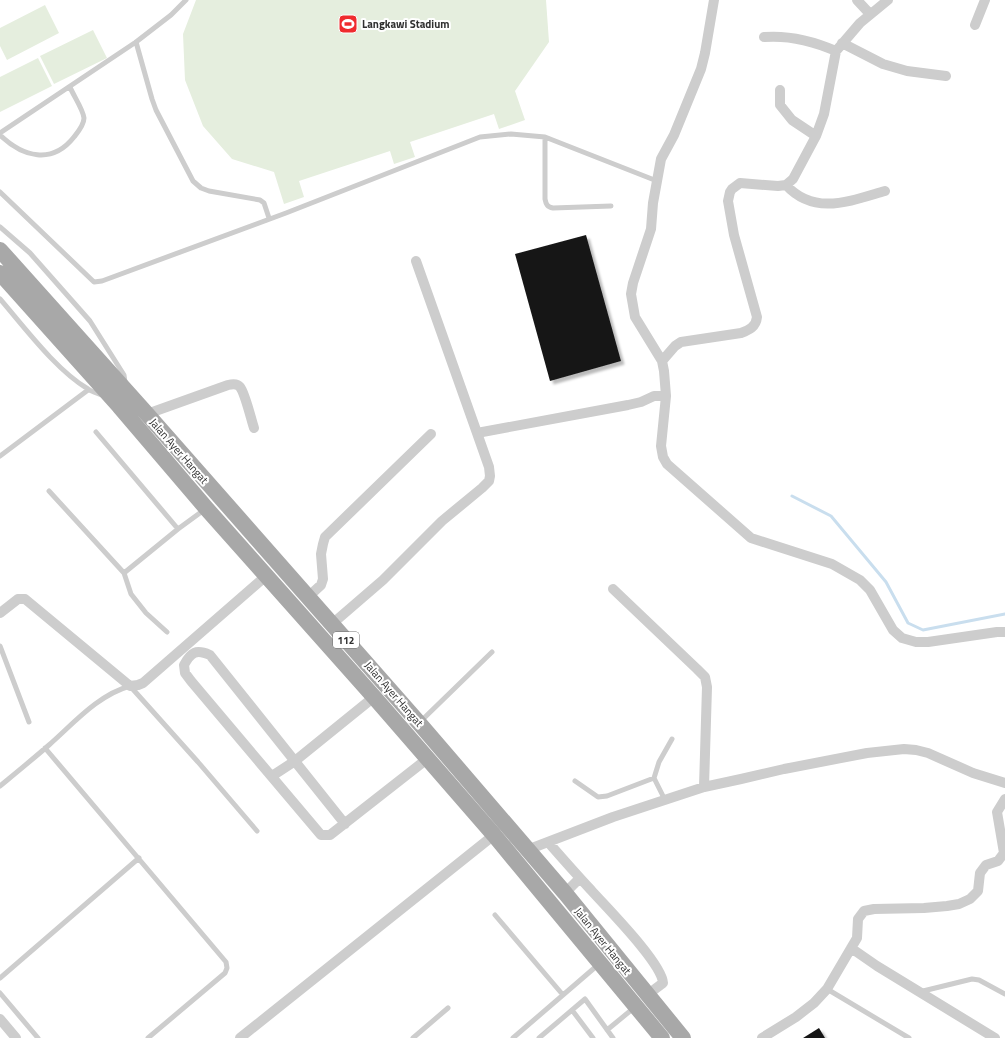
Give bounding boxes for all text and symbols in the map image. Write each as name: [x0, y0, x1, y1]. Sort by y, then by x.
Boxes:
sports icon: Langkawi Stadium: [337, 13, 359, 35]
place label: Langkawi Stadium: [362, 16, 450, 32]
street label: Jalan Ayer Hangat: [146, 415, 212, 487]
road number: 112: [333, 632, 359, 648]
street label: Jalan Ayer Hangat: [361, 658, 427, 730]
street label: Jalan Ayer Hangat: [571, 904, 635, 978]

